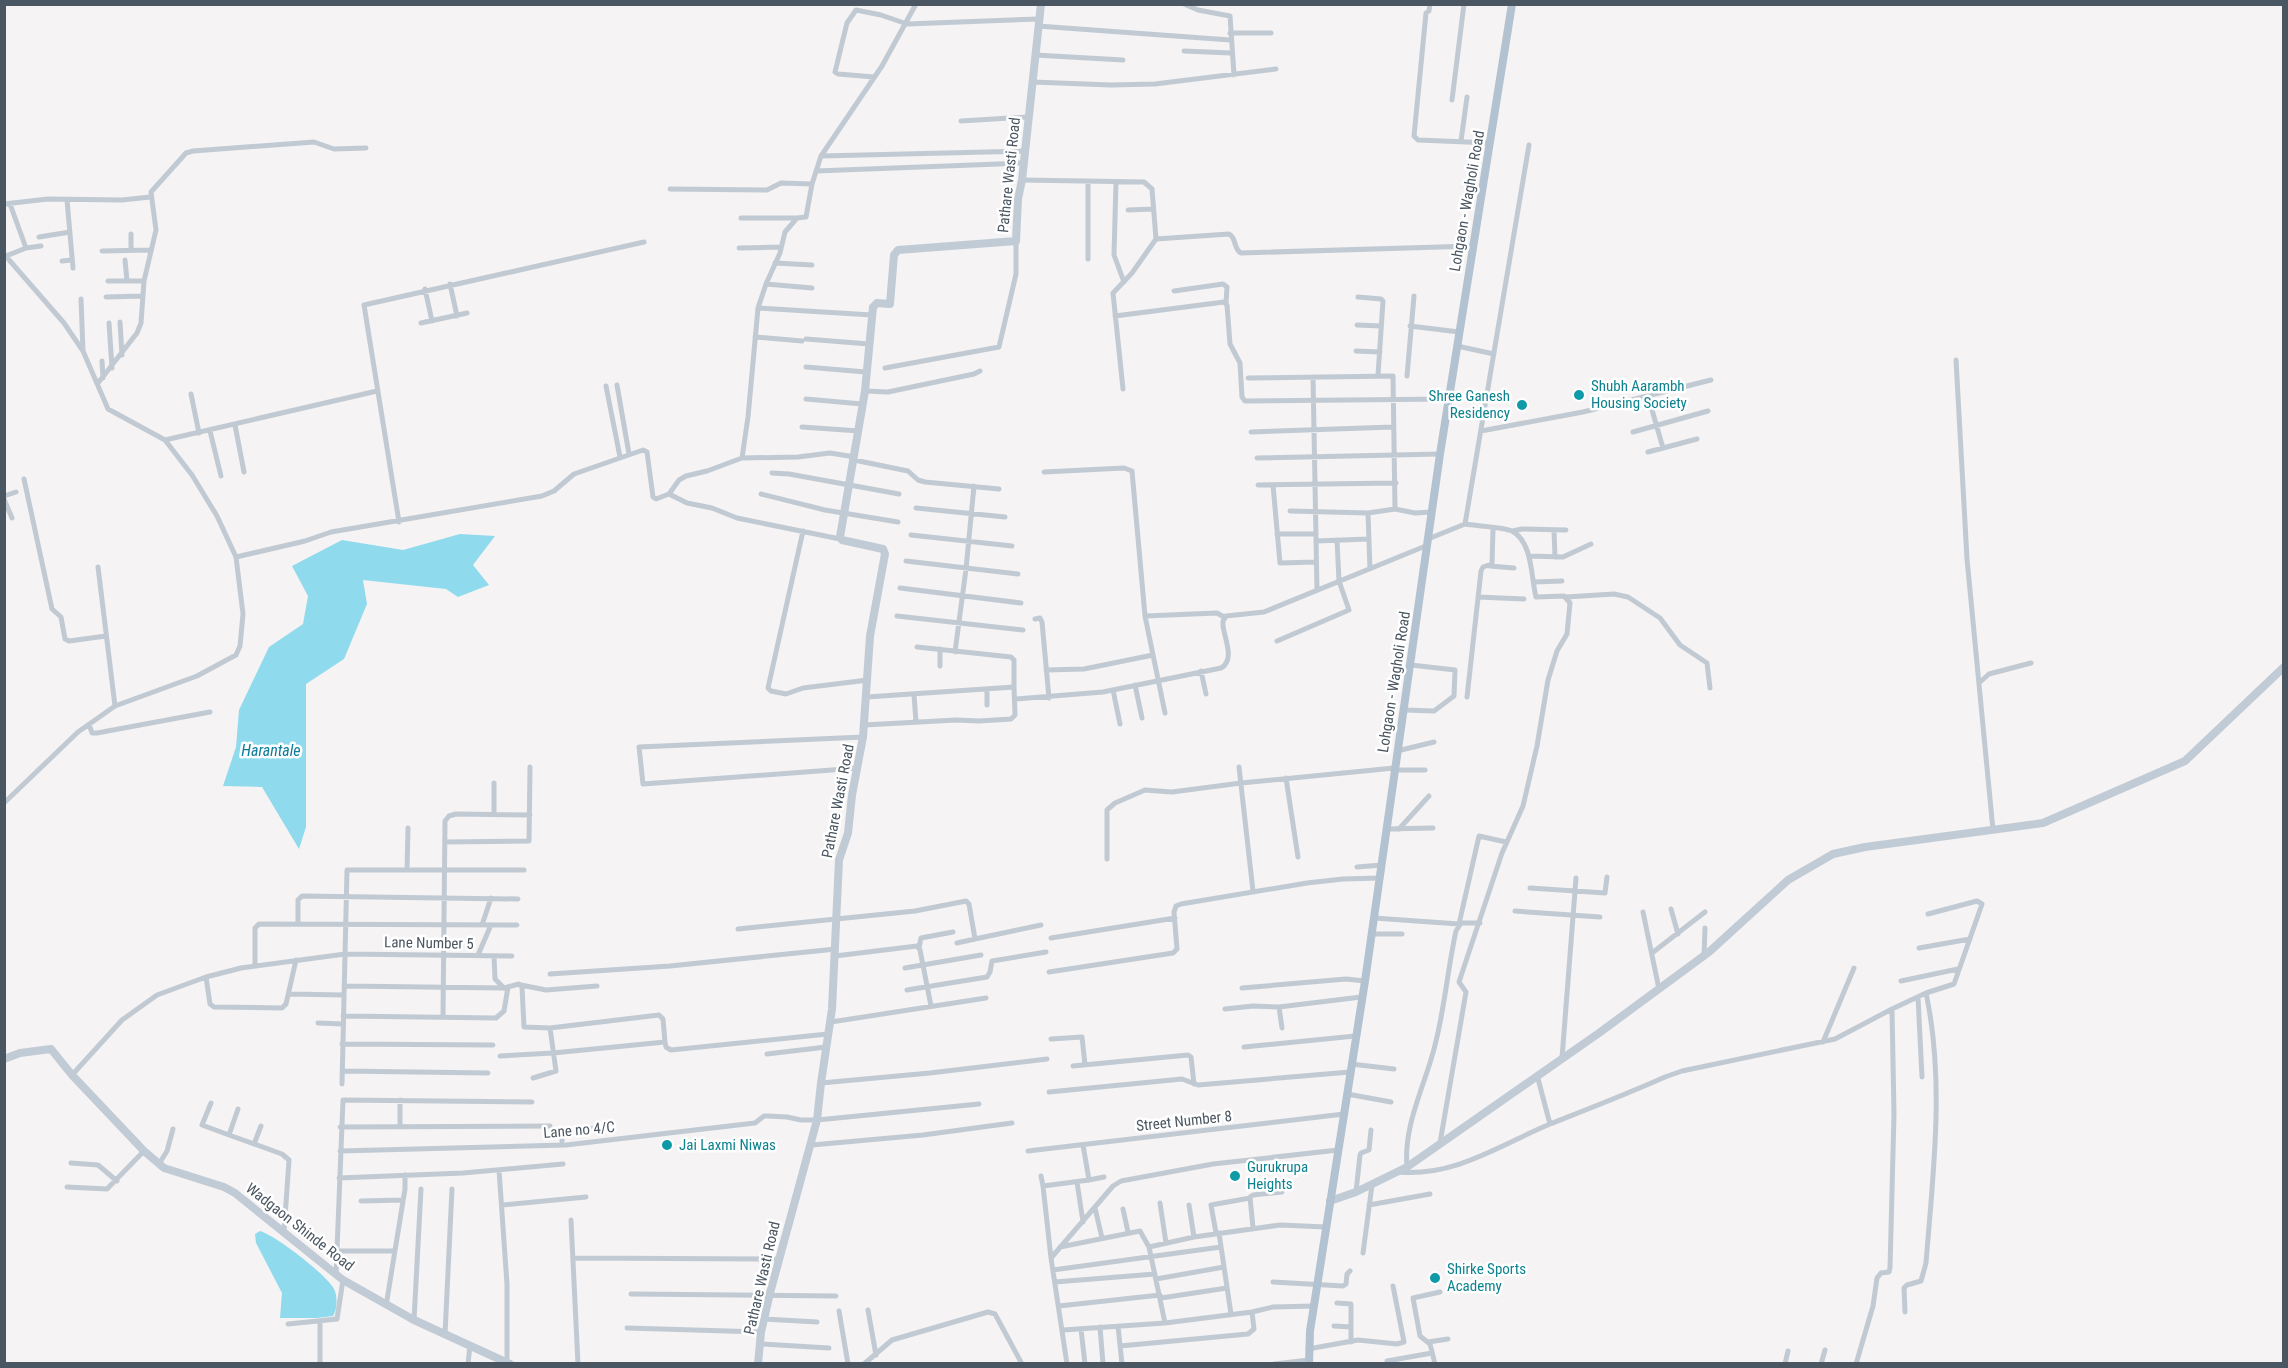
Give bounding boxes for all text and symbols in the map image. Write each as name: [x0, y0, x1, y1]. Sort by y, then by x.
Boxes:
street label: Pathare Wasti Road: [994, 116, 1024, 234]
street label: Lohgaon - Wagholi Road: [1446, 129, 1488, 273]
place label: Shubh Aarambh Housing Society: [1591, 377, 1687, 412]
place label: Shree Ganesh Residency: [1429, 387, 1510, 422]
marker: Shubh Aarambh Housing Society: [1572, 388, 1586, 402]
marker: Shree Ganesh Residency: [1515, 398, 1529, 412]
street label: Lohgaon - Wagholi Road: [1374, 610, 1414, 754]
water label: Harantale: [241, 741, 301, 760]
street label: Pathare Wasti Road: [818, 742, 858, 860]
street label: Lane Number 5: [384, 933, 474, 953]
street label: Street Number 8: [1135, 1107, 1233, 1135]
street label: Lane no 4/C: [542, 1118, 616, 1142]
place label: Jai Laxmi Niwas: [679, 1136, 776, 1154]
marker: Jai Laxmi Niwas: [660, 1138, 674, 1152]
place label: Gurukrupa Heights: [1247, 1158, 1308, 1193]
marker: Gurukrupa Heights: [1228, 1169, 1242, 1183]
street label: Wadgaon Shinde Road: [242, 1179, 358, 1275]
street label: Pathare Wasti Road: [740, 1220, 784, 1336]
place label: Shirke Sports Academy: [1447, 1260, 1526, 1295]
marker: Shirke Sports Academy: [1428, 1271, 1442, 1285]

